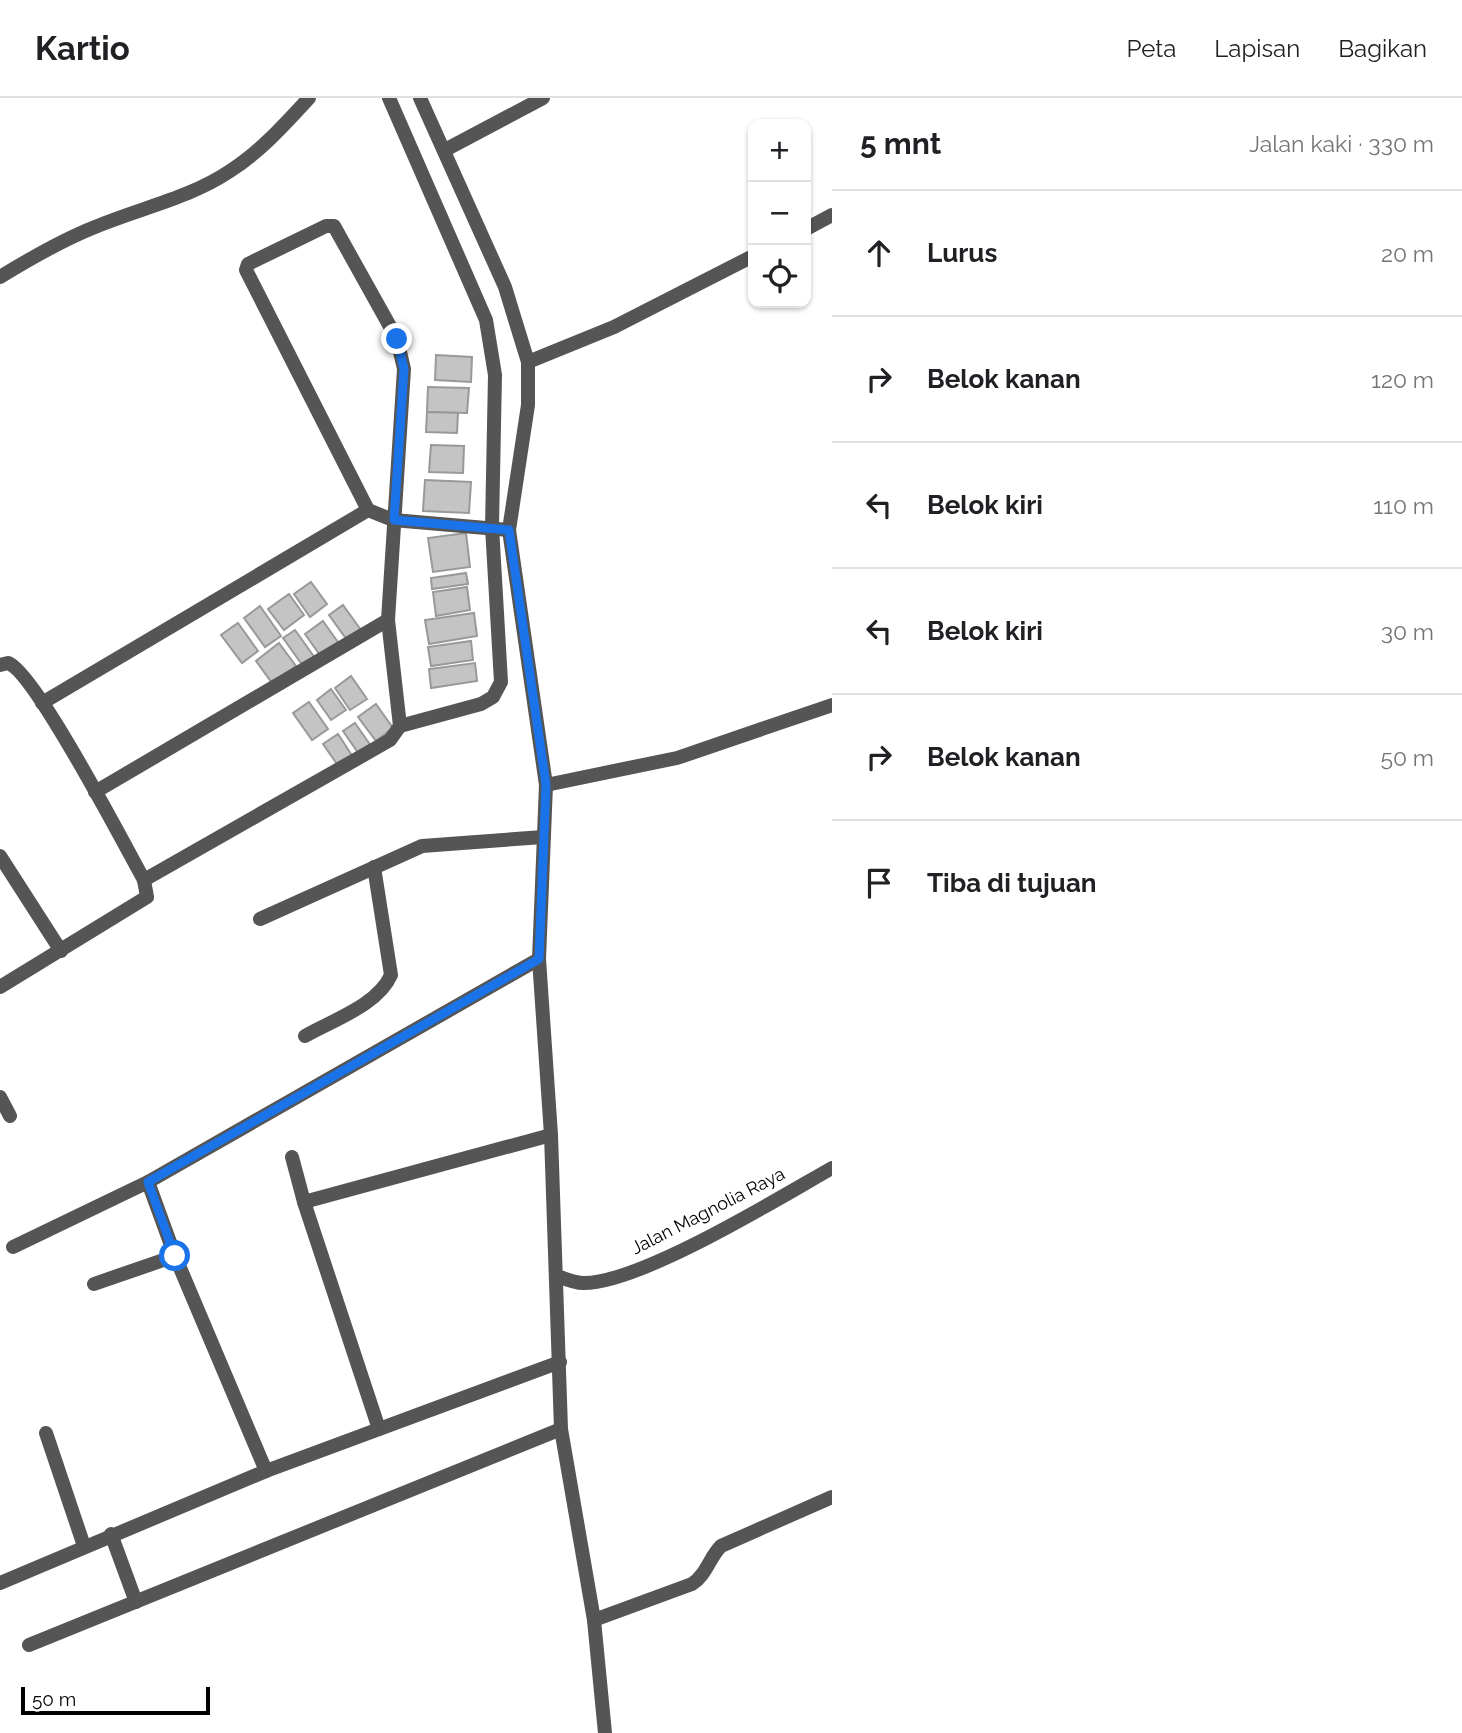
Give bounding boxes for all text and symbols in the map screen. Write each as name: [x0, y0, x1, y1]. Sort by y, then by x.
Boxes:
text: Kartio: [35, 29, 130, 68]
text: Peta: [1127, 34, 1176, 63]
text: Lapisan: [1214, 34, 1300, 63]
text: Bagikan: [1338, 34, 1427, 63]
map controls: [748, 119, 811, 308]
button: +: [748, 119, 811, 182]
text: 5 mnt: [860, 126, 941, 161]
text: Jalan kaki · 330 m: [1249, 130, 1434, 157]
button: −: [748, 182, 811, 245]
icon: ahead: [860, 234, 898, 272]
text: Lurus: [927, 238, 997, 268]
text: 20 m: [1381, 240, 1434, 267]
button: locate: [748, 245, 811, 308]
route end: [381, 323, 412, 354]
icon: right: [860, 360, 898, 398]
text: Belok kanan: [927, 364, 1081, 394]
text: 120 m: [1371, 366, 1434, 393]
icon: left: [860, 486, 898, 524]
text: Belok kiri: [927, 490, 1043, 520]
text: 110 m: [1373, 492, 1434, 519]
icon: left: [860, 612, 898, 650]
text: Belok kiri: [927, 616, 1043, 646]
text: 30 m: [1381, 618, 1434, 645]
icon: right: [860, 738, 898, 776]
text: Belok kanan: [927, 742, 1081, 772]
text: 50 m: [1380, 744, 1434, 771]
icon: arrive: [860, 864, 898, 902]
text: Tiba di tujuan: [927, 868, 1097, 898]
street label: Jalan Magnolia Raya: [627, 1163, 788, 1258]
route start: [159, 1240, 190, 1271]
scale bar: [21, 1684, 210, 1716]
text: 50 m: [32, 1688, 76, 1710]

